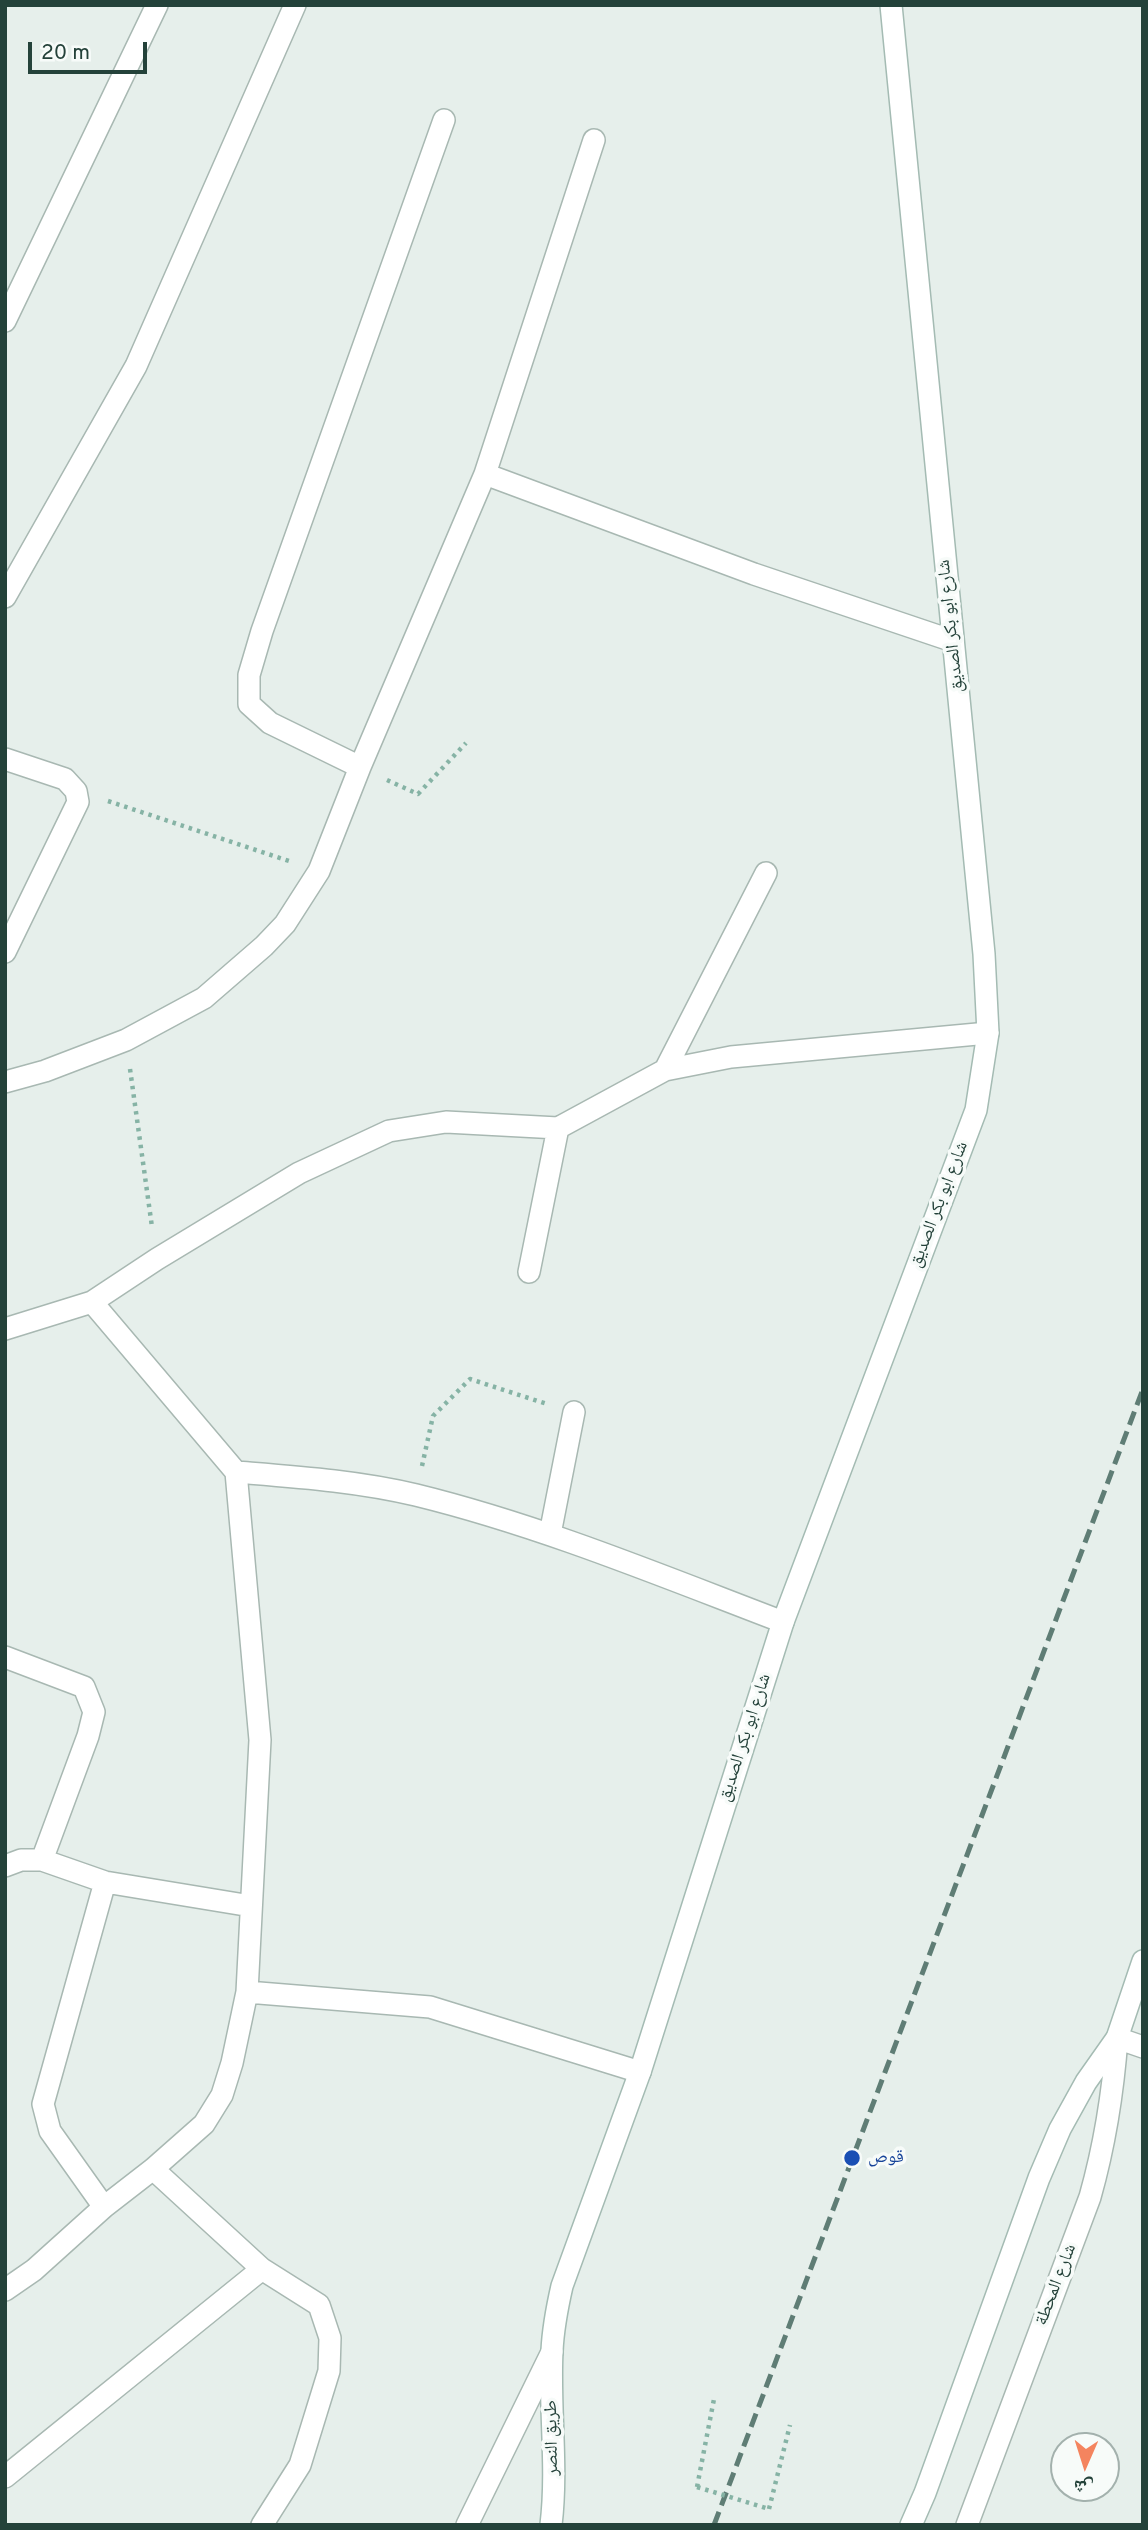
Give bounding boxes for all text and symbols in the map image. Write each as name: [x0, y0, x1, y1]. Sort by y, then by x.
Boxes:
scale bar: [32, 28, 150, 72]
text: 20 m: [41, 40, 90, 67]
street label: شارع ابو بكر الصديق: [934, 559, 970, 693]
street label: شارع ابو بكر الصديق: [906, 1139, 974, 1271]
street label: شارع ابو بكر الصديق: [715, 1671, 777, 1805]
place label: قوص: [868, 2147, 904, 2169]
marker: قوص: [842, 2148, 862, 2168]
street label: شارع المحطة: [1032, 2241, 1082, 2329]
street label: طريق النصر: [542, 2400, 564, 2476]
north arrow: [1050, 2432, 1120, 2502]
text: ش: [1073, 2473, 1095, 2498]

